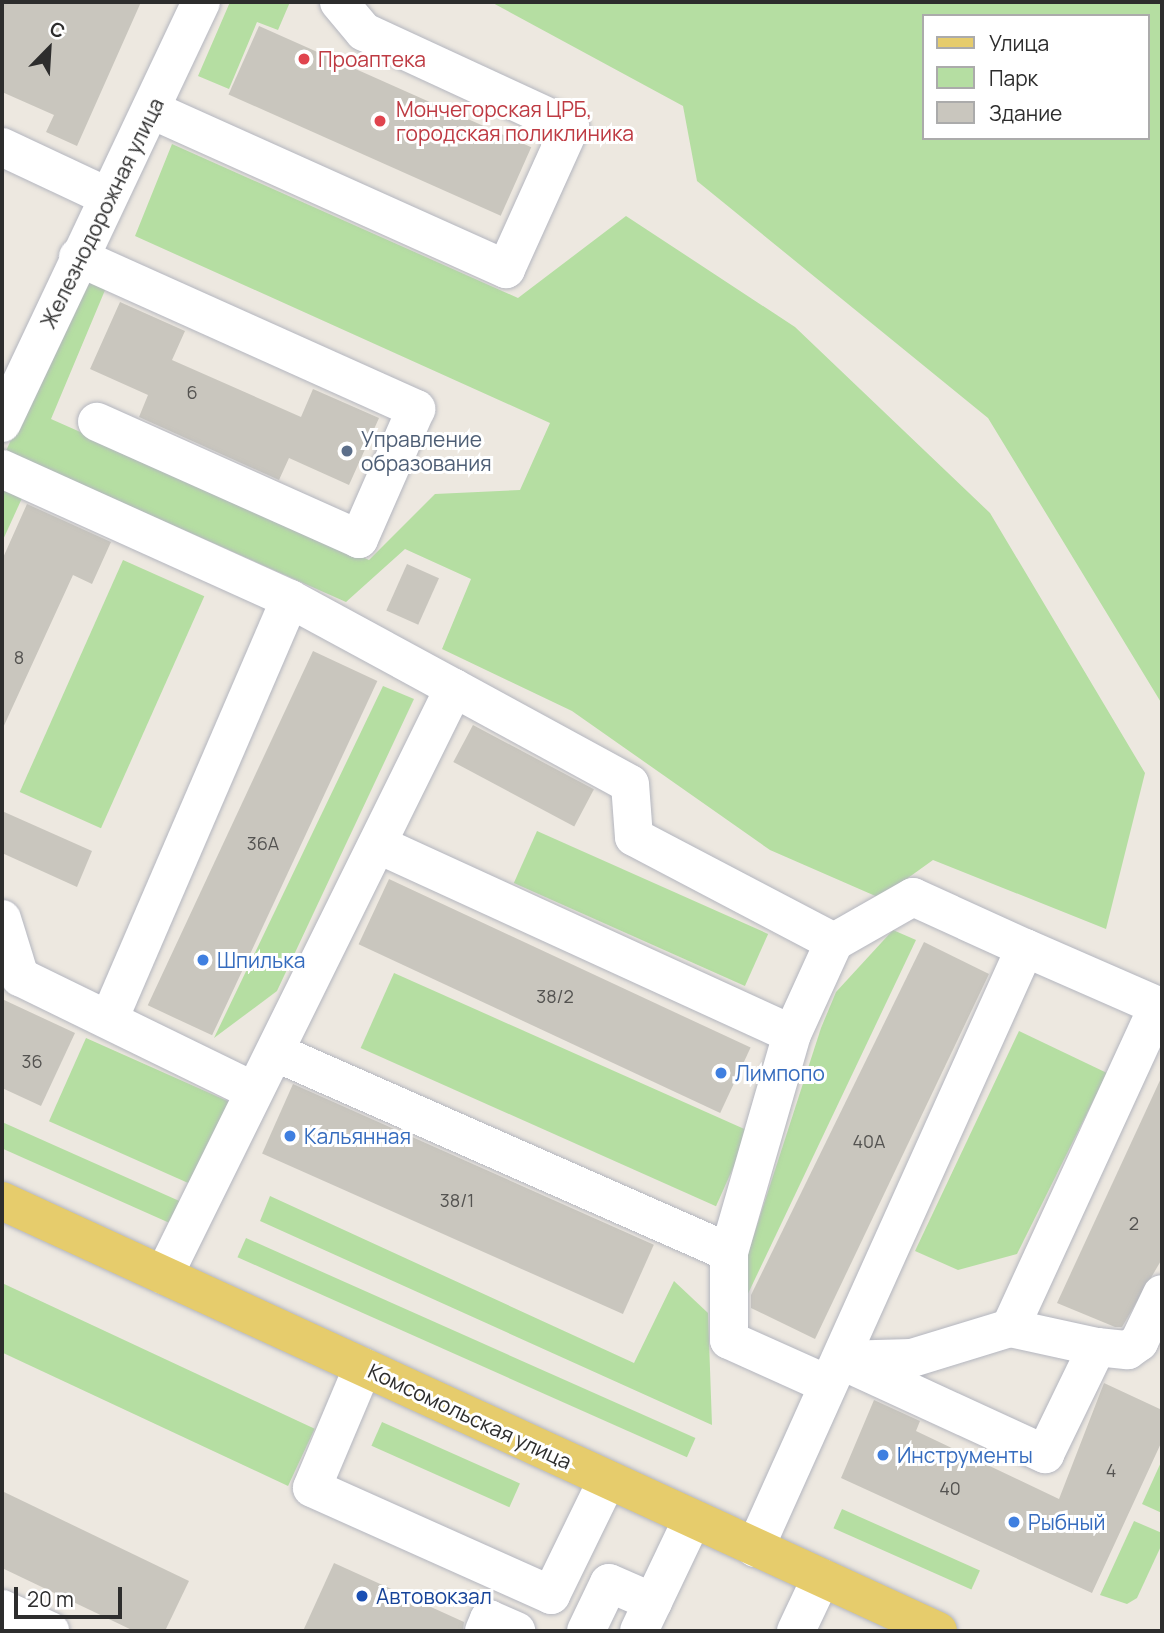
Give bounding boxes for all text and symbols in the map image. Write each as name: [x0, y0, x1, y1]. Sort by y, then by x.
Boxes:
north arrow: [14, 14, 84, 84]
legend: [922, 14, 1150, 140]
text: С: [46, 15, 69, 45]
text: Улица: [989, 29, 1049, 57]
place label: Проаптека: [318, 46, 426, 72]
marker: Проаптека: [296, 51, 312, 67]
text: Парк: [989, 64, 1038, 92]
street label: Железнодорожная улица: [35, 94, 169, 332]
place label: Мончегорская ЦРБ, городская поликлиника: [396, 96, 634, 146]
text: Здание: [989, 99, 1062, 127]
marker: Мончегорская ЦРБ, городская поликлиника: [370, 111, 390, 131]
house number: 6: [186, 381, 198, 403]
place label: Управление образования: [361, 426, 492, 476]
marker: Управление образования: [339, 443, 355, 459]
house number: 8: [14, 646, 24, 668]
house number: 36А: [247, 832, 279, 854]
place label: Шпилька: [217, 947, 305, 973]
marker: Шпилька: [195, 952, 211, 968]
house number: 38/2: [536, 985, 574, 1007]
house number: 36: [21, 1050, 43, 1072]
place label: Лимпопо: [735, 1060, 825, 1086]
marker: Лимпопо: [713, 1065, 729, 1081]
place label: Кальянная: [304, 1123, 411, 1149]
marker: Кальянная: [282, 1128, 298, 1144]
house number: 40А: [853, 1130, 885, 1152]
house number: 38/1: [440, 1189, 474, 1211]
house number: 2: [1129, 1212, 1139, 1234]
street label: Комсомольская улица: [364, 1358, 576, 1474]
place label: Инструменты: [897, 1442, 1033, 1468]
marker: Инструменты: [875, 1447, 891, 1463]
house number: 4: [1106, 1459, 1116, 1481]
house number: 40: [939, 1477, 961, 1499]
place label: Рыбный: [1028, 1509, 1105, 1535]
marker: Рыбный: [1006, 1514, 1022, 1530]
scale bar: [18, 1574, 126, 1618]
place label: Автовокзал: [376, 1583, 492, 1609]
text: 20 m: [27, 1585, 74, 1613]
marker: Автовокзал: [354, 1588, 370, 1604]

